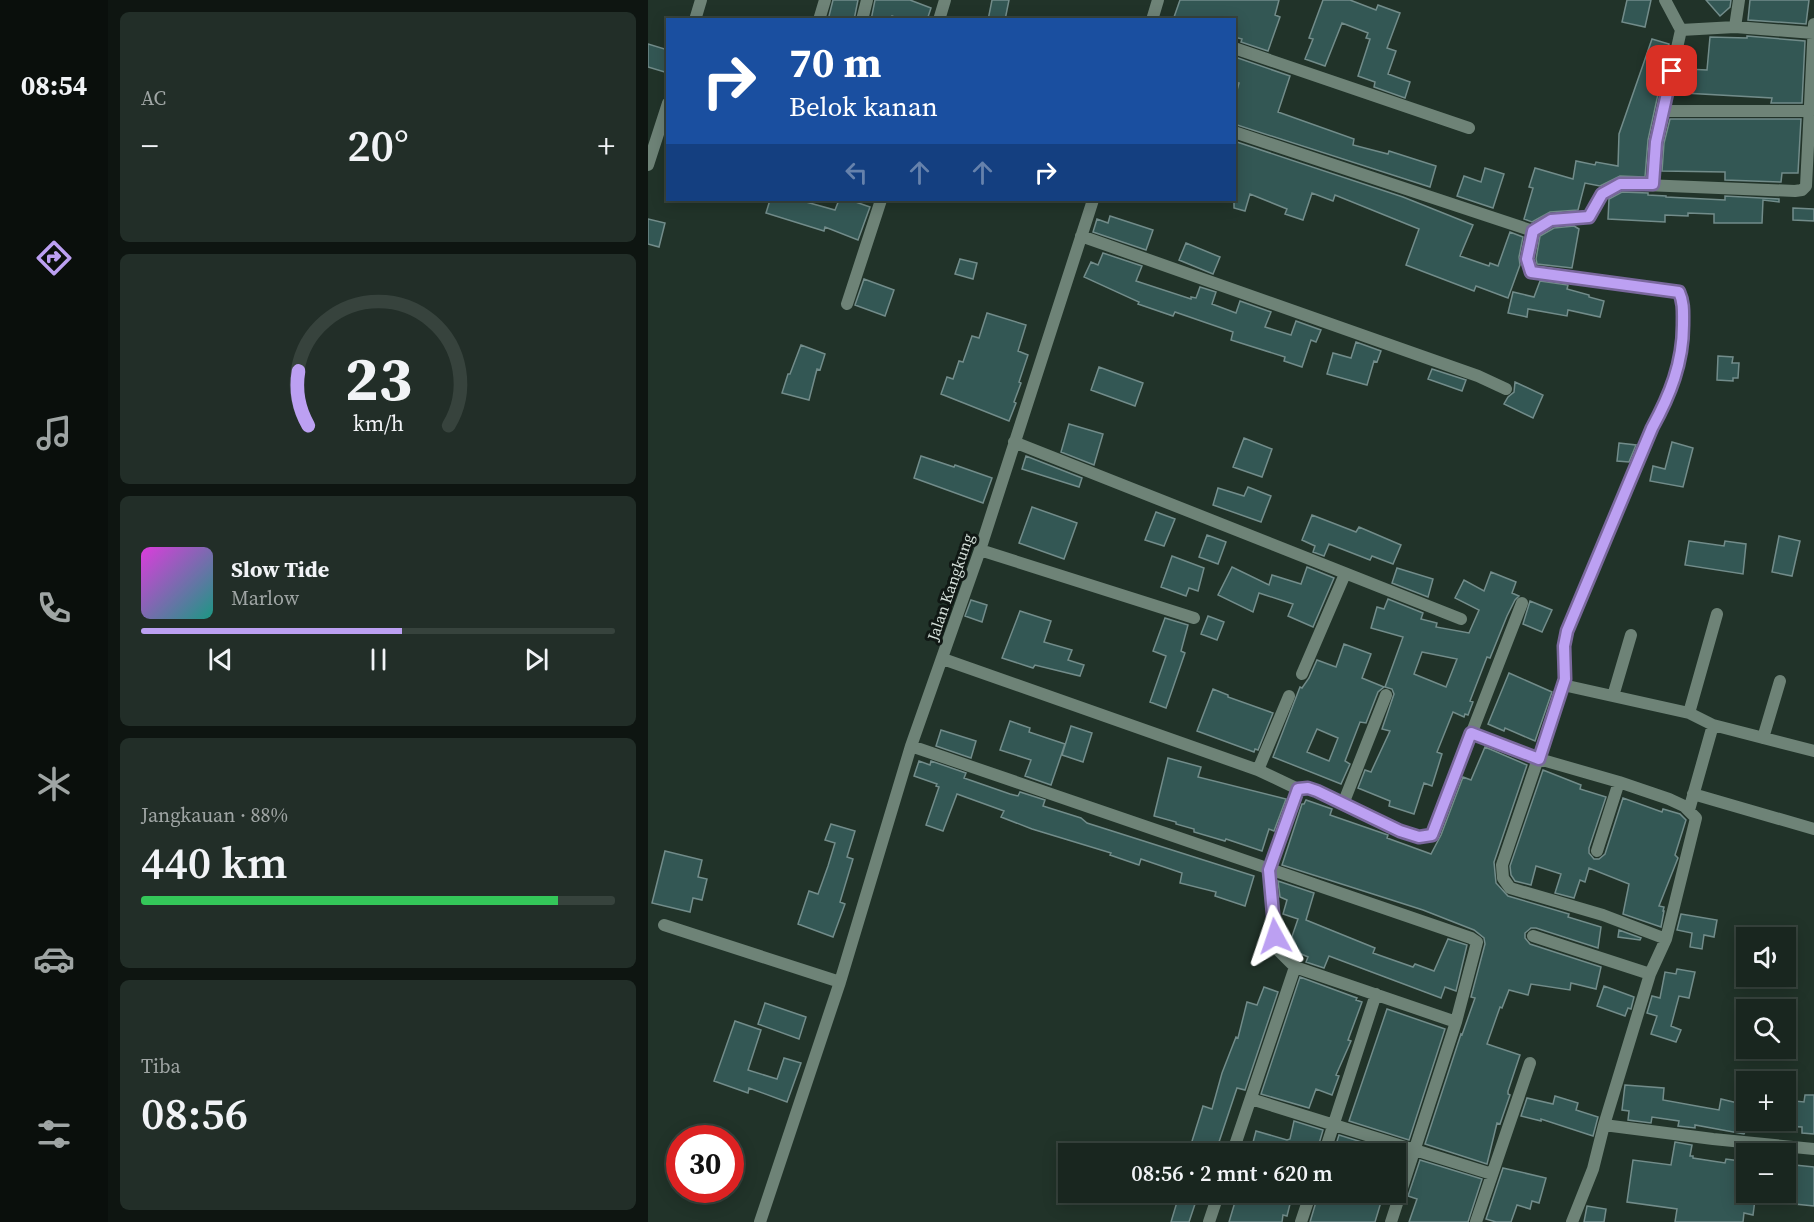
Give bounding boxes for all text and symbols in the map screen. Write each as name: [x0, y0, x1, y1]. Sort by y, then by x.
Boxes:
text: 70 m: [789, 33, 882, 91]
icon: right: [690, 42, 768, 120]
pin: [1646, 45, 1697, 96]
icon: arrive: [1655, 54, 1688, 87]
text: 08:54: [21, 67, 87, 104]
text: AC: [141, 84, 166, 112]
text: Belok kanan: [789, 88, 938, 125]
text: 20°: [347, 114, 409, 176]
text: −: [141, 123, 159, 168]
text: +: [598, 123, 615, 168]
icon: left: [840, 156, 873, 189]
icon: ahead: [903, 156, 936, 189]
icon: ahead: [966, 156, 999, 189]
icon: right: [1029, 156, 1062, 189]
icon: directions: [33, 237, 75, 279]
text: 23: [344, 335, 412, 421]
text: km/h: [352, 409, 404, 438]
icon: music: [33, 412, 75, 454]
street label: Jalan Kangkung: [921, 530, 979, 645]
text: Slow Tide: [231, 554, 329, 584]
text: Marlow: [231, 584, 299, 612]
icon: phone: [33, 587, 75, 629]
icon: previous: [204, 643, 237, 676]
icon: pause: [362, 643, 395, 676]
icon: next: [520, 643, 553, 676]
icon: climate: [33, 763, 75, 805]
text: Jangkauan · 88%: [141, 801, 288, 829]
text: 440 km: [141, 831, 288, 893]
position arrow: [1243, 904, 1307, 968]
map controls: [1736, 927, 1796, 1203]
button: sound: [1736, 927, 1796, 987]
icon: car: [33, 938, 75, 980]
button: search: [1736, 999, 1796, 1059]
text: Tiba: [141, 1052, 181, 1080]
button: +: [1736, 1071, 1796, 1131]
text: 08:56: [141, 1082, 248, 1144]
icon: filters: [33, 1113, 75, 1155]
speed limit sign: 30: [666, 1125, 744, 1203]
button: −: [1736, 1143, 1796, 1203]
text: 08:56 · 2 mnt · 620 m: [1131, 1158, 1333, 1188]

